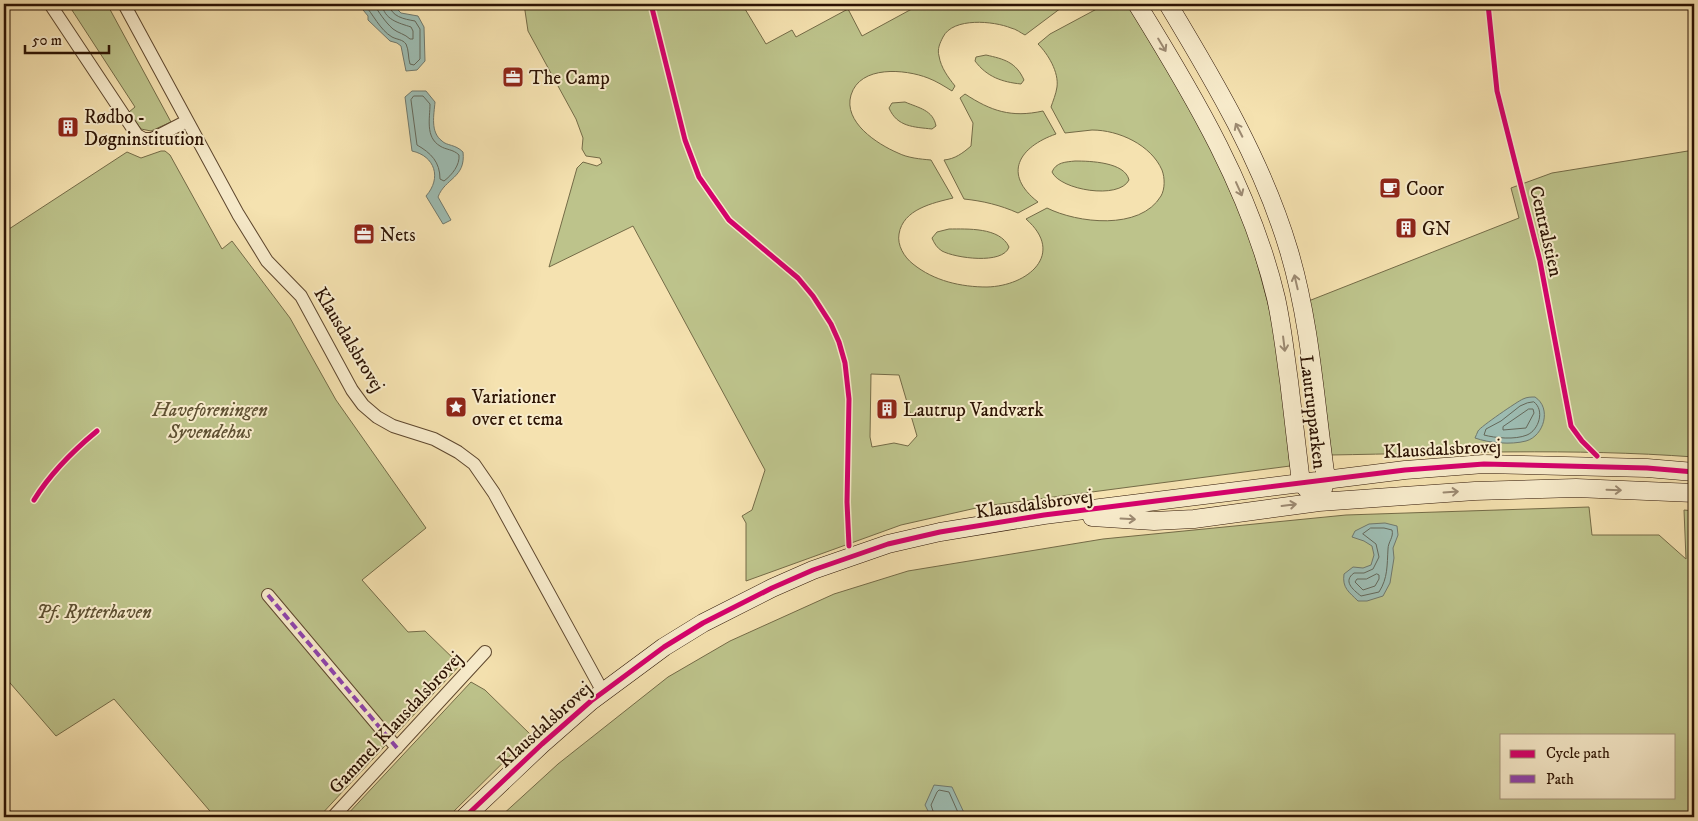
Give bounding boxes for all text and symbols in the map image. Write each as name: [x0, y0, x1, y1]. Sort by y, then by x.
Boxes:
scale bar: [25, 22, 109, 54]
text: 50 m: [32, 31, 62, 50]
one-way arrow: [1158, 38, 1168, 52]
office icon: The Camp: [501, 65, 525, 89]
place label: The Camp: [529, 67, 610, 90]
place label: Rødbo - Døgninstitution: [84, 106, 204, 151]
building icon: Rødbo - Døgninstitution: [56, 115, 80, 139]
one-way arrow: [1234, 123, 1243, 138]
cafe icon: Coor: [1378, 176, 1402, 200]
place label: Coor: [1406, 178, 1444, 201]
one-way arrow: [1234, 181, 1244, 196]
street label: Centralstien: [1524, 184, 1567, 279]
building icon: GN: [1394, 216, 1418, 240]
place label: GN: [1422, 218, 1451, 241]
office icon: Nets: [352, 222, 376, 246]
place label: Nets: [380, 224, 416, 247]
one-way arrow: [1291, 274, 1300, 290]
street label: Klausdalsbrovej: [308, 283, 389, 396]
one-way arrow: [1279, 336, 1289, 352]
street label: Lautrupparken: [1294, 354, 1331, 470]
place label: Variationer over et tema: [471, 386, 563, 431]
place icon: Variationer over et tema: [444, 395, 468, 419]
building icon: Lautrup Vandværk: [875, 397, 899, 421]
park label: Haveforeningen Syvendehus: [151, 399, 268, 444]
place label: Lautrup Vandværk: [903, 399, 1044, 422]
street label: Klausdalsbrovej: [1382, 435, 1502, 464]
street label: Klausdalsbrovej: [974, 485, 1094, 524]
one-way arrow: [1606, 485, 1622, 494]
one-way arrow: [1443, 488, 1459, 497]
one-way arrow: [1281, 500, 1297, 510]
one-way arrow: [1120, 515, 1136, 524]
park label: Pf. Rytterhaven: [36, 601, 152, 624]
street label: Gammel Klausdalsbrovej: [324, 647, 468, 799]
street label: Klausdalsbrovej: [493, 677, 597, 773]
legend: [1500, 734, 1676, 798]
text: Cycle path: [1546, 744, 1610, 763]
text: Path: [1546, 770, 1574, 789]

